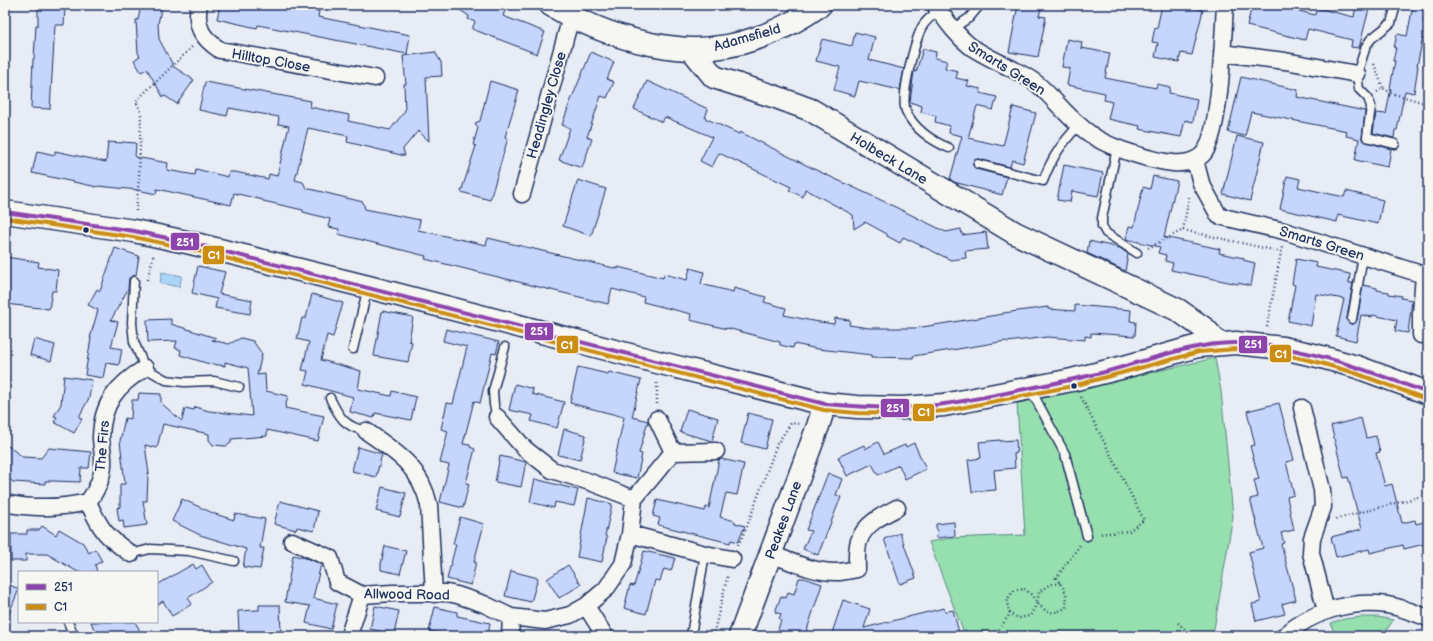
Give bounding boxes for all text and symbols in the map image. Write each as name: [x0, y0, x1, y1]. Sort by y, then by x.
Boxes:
street label: Adamsfield: [712, 20, 783, 55]
street label: Smarts Green: [965, 38, 1049, 99]
street label: Hilltop Close: [230, 45, 312, 76]
street label: Headingley Close: [523, 50, 570, 160]
street label: Holbeck Lane: [847, 129, 931, 188]
street label: Smarts Green: [1277, 223, 1366, 264]
unlabelled marker: [81, 225, 91, 235]
line badge: 251: [170, 232, 200, 251]
text: 251: [176, 236, 194, 249]
line badge: C1: [202, 245, 225, 265]
text: C1: [208, 249, 220, 262]
line badge: 251: [524, 322, 554, 341]
text: 251: [530, 325, 548, 338]
line badge: C1: [556, 335, 579, 354]
line badge: 251: [1238, 335, 1268, 354]
text: 251: [1244, 338, 1262, 351]
text: C1: [561, 339, 573, 352]
line badge: C1: [1269, 344, 1292, 363]
text: C1: [1275, 348, 1287, 361]
unlabelled marker: [1069, 381, 1079, 391]
line badge: 251: [880, 398, 910, 418]
text: 251: [886, 402, 904, 415]
line badge: C1: [912, 403, 935, 422]
text: C1: [918, 406, 930, 419]
street label: The Firs: [92, 420, 113, 472]
street label: Peakes Lane: [761, 479, 805, 562]
legend: [18, 571, 158, 623]
text: 251: [54, 580, 73, 595]
street label: Allwood Road: [364, 585, 450, 604]
text: C1: [54, 600, 67, 615]

